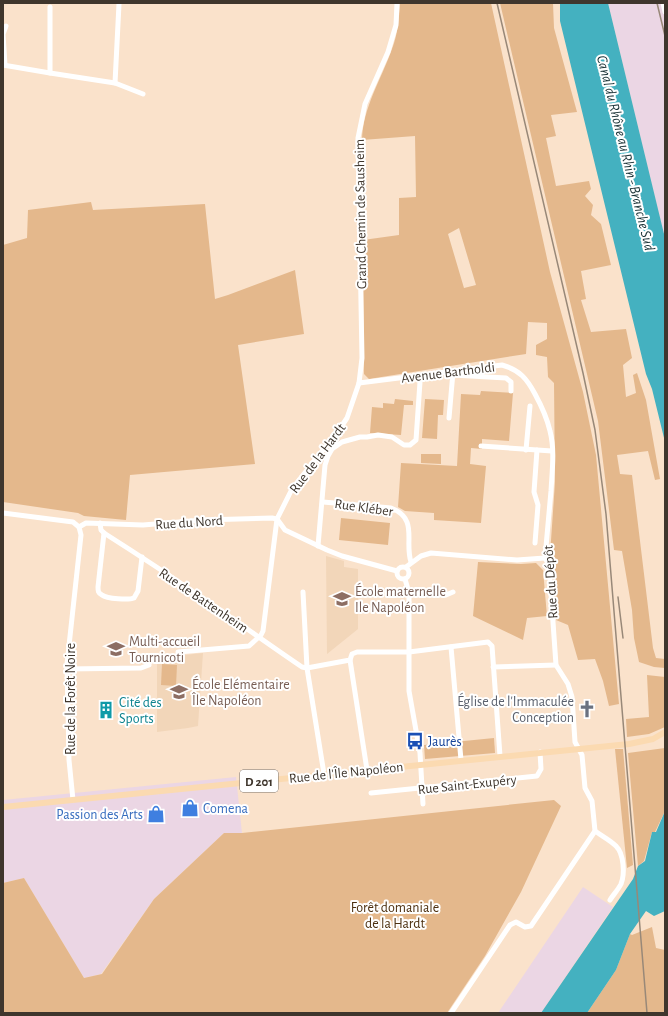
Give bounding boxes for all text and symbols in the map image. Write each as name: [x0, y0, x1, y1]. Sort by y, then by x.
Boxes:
water label: Canal du Rhône au Rhin - Branche Sud: [594, 54, 657, 253]
street label: Grand Chemin de Sausheim: [353, 139, 369, 289]
street label: Avenue Bartholdi: [401, 360, 496, 386]
street label: Rue de la Hardt: [287, 421, 349, 496]
street label: Rue Kléber: [334, 497, 395, 519]
street label: Rue du Nord: [155, 514, 223, 532]
street label: Rue du Dépôt: [541, 544, 561, 619]
street label: Rue de Battenheim: [156, 566, 251, 636]
place label: École maternelle Ile Napoléon: [355, 582, 446, 615]
school or university icon: École maternelle Ile Napoléon: [332, 589, 352, 609]
place label: Multi-accueil Tournicoti: [129, 635, 200, 665]
school or university icon: Multi-accueil Tournicoti: [106, 639, 126, 659]
street label: Rue de la Forêt Noire: [64, 643, 78, 755]
place label: École Elémentaire Île Napoléon: [192, 675, 290, 708]
school or university icon: École Elémentaire Île Napoléon: [169, 682, 189, 702]
place label: Église de l'Immaculée Conception: [457, 692, 574, 725]
place label: Cité des Sports: [119, 696, 162, 726]
church icon: Église de l'Immaculée Conception: [577, 699, 597, 719]
building icon: Cité des Sports: [96, 700, 116, 720]
bus stop icon: Jaurès: [405, 731, 425, 751]
place label: Jaurès: [428, 735, 462, 749]
street label: Rue de l'Île Napoléon: [288, 758, 404, 786]
road number: D 201: [240, 770, 278, 792]
street label: Rue Saint-Exupéry: [417, 773, 517, 797]
shop icon: Comena: [180, 798, 200, 818]
place label: Comena: [203, 802, 249, 816]
shop icon: Passion des Arts: [146, 804, 166, 824]
place label: Passion des Arts: [56, 808, 143, 822]
park label: Forêt domaniale de la Hardt: [351, 901, 439, 931]

